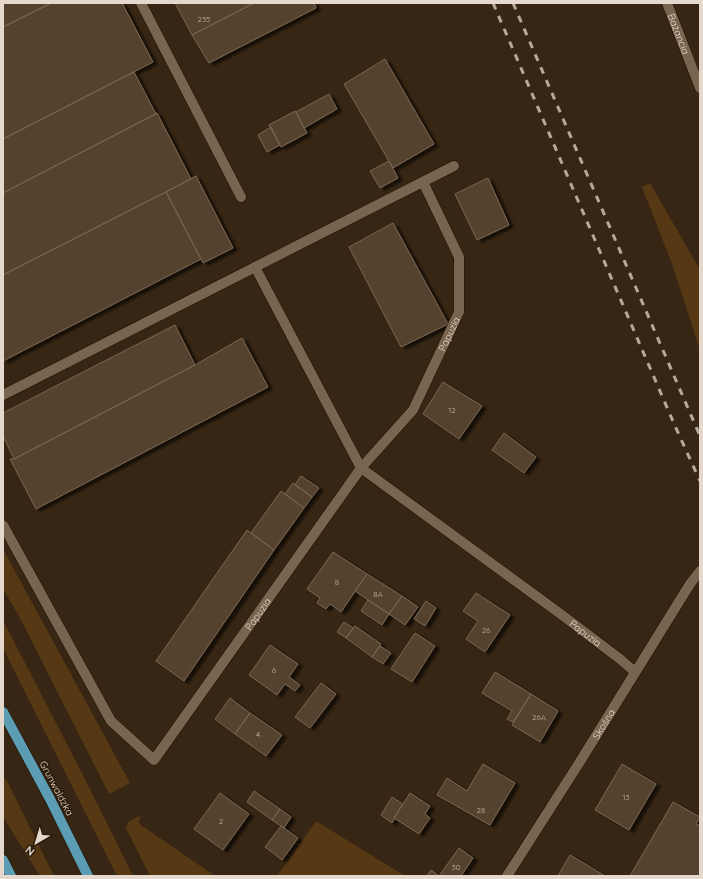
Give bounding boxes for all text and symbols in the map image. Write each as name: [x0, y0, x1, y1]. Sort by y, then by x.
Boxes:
street label: Bażancia: [665, 12, 692, 56]
house number: 235: [198, 14, 210, 24]
street label: Papuzia: [435, 315, 463, 353]
house number: 12: [448, 405, 456, 415]
house number: 8: [335, 577, 339, 587]
house number: 8A: [373, 589, 383, 599]
street label: Papuzia: [242, 595, 274, 633]
street label: Papuzia: [567, 617, 604, 650]
house number: 26: [482, 625, 491, 635]
house number: 6: [272, 665, 277, 675]
street label: Skośna: [589, 707, 618, 742]
house number: 26A: [532, 712, 546, 722]
house number: 4: [256, 729, 260, 739]
street label: Grunwaldzka: [37, 759, 76, 818]
house number: 13: [622, 792, 630, 802]
house number: 28: [477, 805, 485, 815]
house number: 2: [219, 816, 224, 826]
north arrow: [16, 823, 56, 863]
text: N: [22, 843, 37, 859]
house number: 30: [452, 862, 461, 872]

